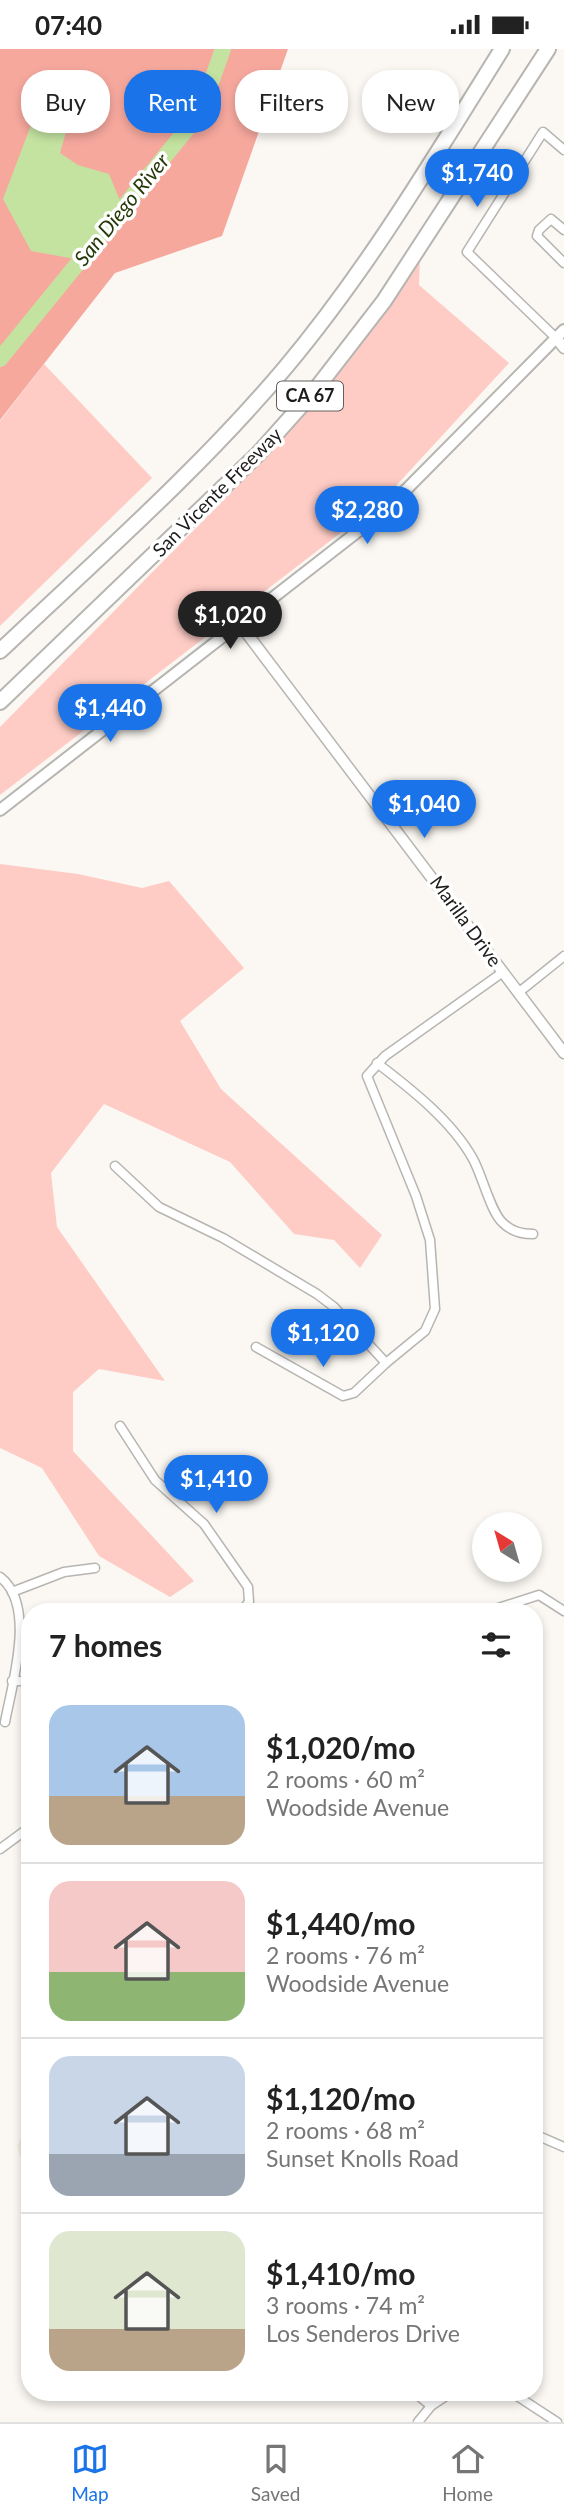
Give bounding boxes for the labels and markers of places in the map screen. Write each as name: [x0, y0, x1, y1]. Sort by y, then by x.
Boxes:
pin: $1,740: [420, 149, 534, 209]
pin: $2,280: [310, 487, 424, 546]
pin: $1,020: [173, 591, 287, 651]
pin: $1,440: [53, 685, 167, 744]
pin: $1,040: [367, 781, 481, 840]
pin: $1,120: [266, 1309, 380, 1369]
pin: $1,410: [159, 1455, 273, 1515]

